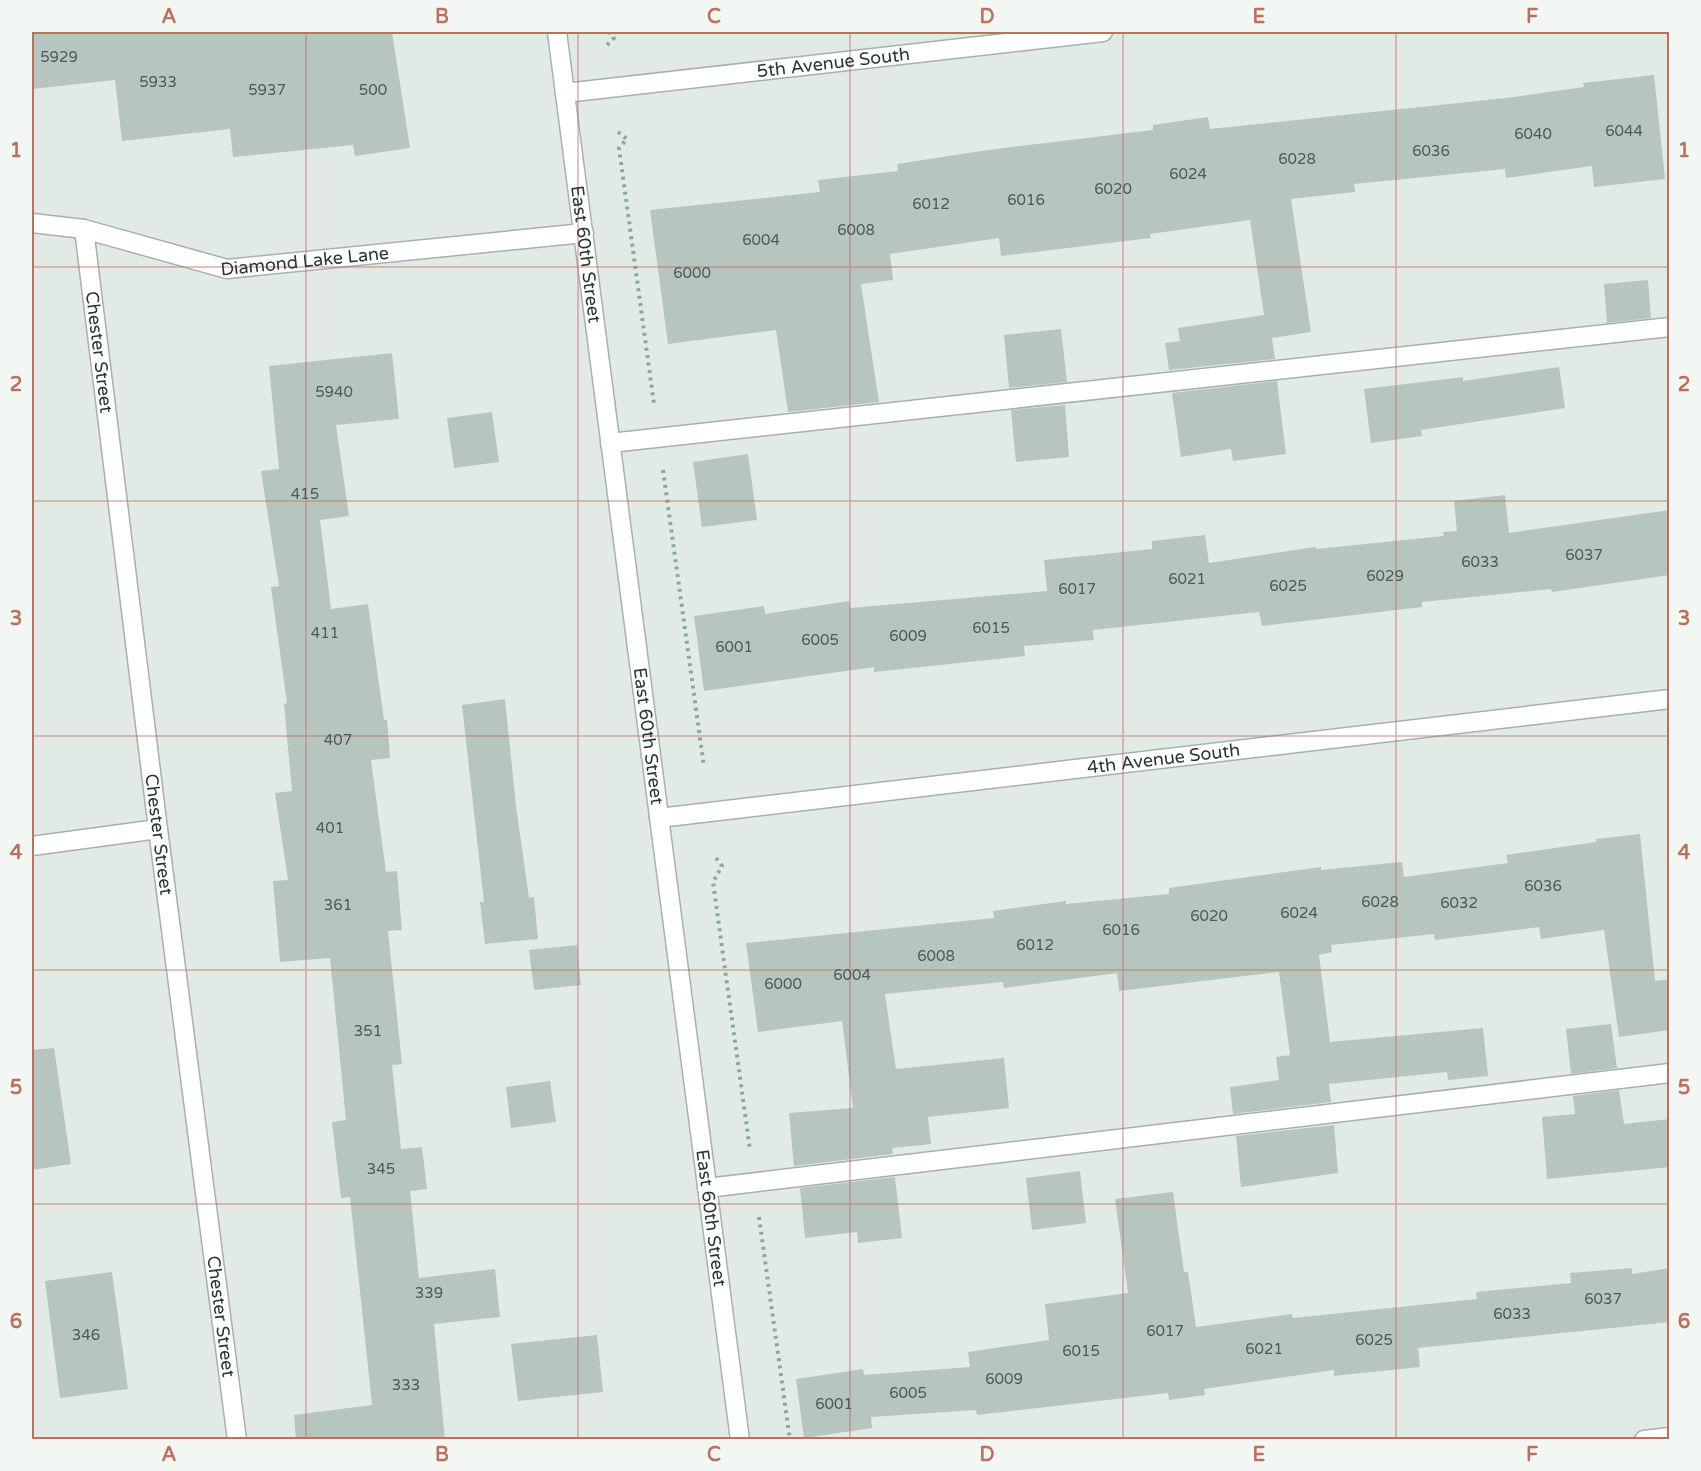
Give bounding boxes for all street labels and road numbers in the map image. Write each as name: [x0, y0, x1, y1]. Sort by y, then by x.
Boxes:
street label: 5th Avenue South: [756, 43, 911, 82]
street label: East 60th Street: [566, 184, 606, 324]
street label: Diamond Lake Lane: [220, 242, 390, 281]
street label: Chester Street: [81, 290, 118, 414]
street label: East 60th Street: [629, 666, 668, 806]
street label: 4th Avenue South: [1086, 739, 1241, 779]
street label: Chester Street: [140, 772, 177, 897]
street label: East 60th Street: [691, 1148, 731, 1288]
street label: Chester Street: [202, 1254, 240, 1379]

